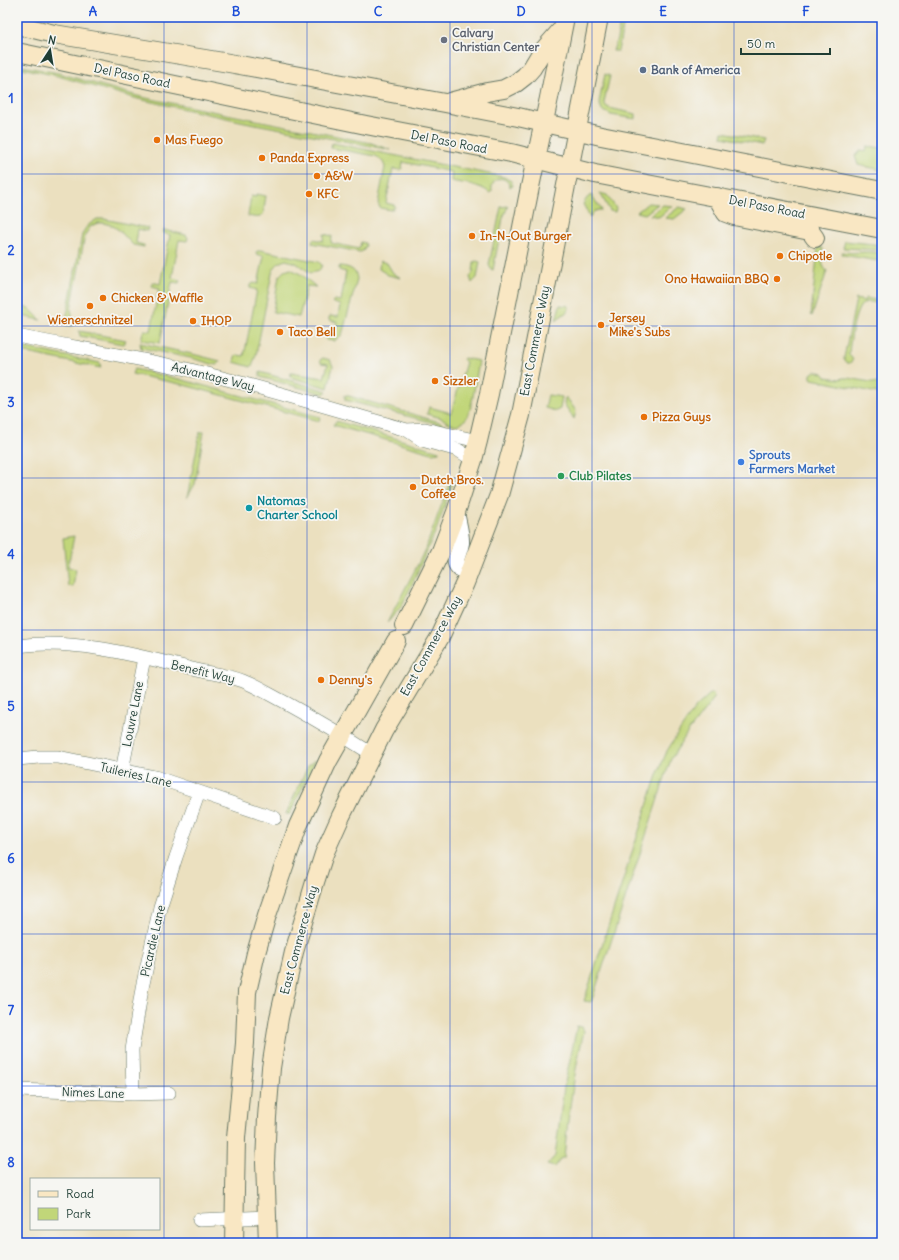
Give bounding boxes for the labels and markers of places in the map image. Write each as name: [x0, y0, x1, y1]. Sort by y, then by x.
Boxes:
place label: Calvary Christian Center: [452, 25, 540, 54]
marker: Calvary Christian Center: [439, 35, 449, 45]
place label: Bank of America: [651, 62, 740, 77]
marker: Bank of America: [638, 65, 648, 75]
place label: Mas Fuego: [165, 132, 223, 148]
marker: Mas Fuego: [152, 135, 162, 145]
place label: Panda Express: [270, 150, 350, 166]
marker: Panda Express: [257, 153, 267, 163]
place label: A&W: [325, 168, 353, 183]
marker: A&W: [312, 171, 322, 181]
place label: KFC: [317, 186, 339, 201]
marker: KFC: [304, 189, 314, 199]
place label: In-N-Out Burger: [480, 228, 572, 244]
marker: In-N-Out Burger: [467, 231, 477, 241]
place label: Chipotle: [788, 248, 833, 264]
marker: Chipotle: [775, 251, 785, 261]
place label: Ono Hawaiian BBQ: [665, 271, 769, 286]
marker: Ono Hawaiian BBQ: [772, 274, 782, 284]
place label: Chicken & Waffle: [111, 290, 204, 305]
marker: Chicken & Waffle: [98, 293, 108, 303]
marker: Wienerschnitzel: [85, 301, 95, 311]
place label: Jersey Mike's Subs: [609, 310, 671, 339]
place label: Wienerschnitzel: [47, 312, 133, 327]
place label: IHOP: [201, 313, 232, 328]
marker: IHOP: [188, 316, 198, 326]
marker: Jersey Mike's Subs: [596, 320, 606, 330]
place label: Taco Bell: [288, 324, 336, 339]
marker: Taco Bell: [275, 327, 285, 337]
place label: Sizzler: [443, 373, 478, 388]
marker: Sizzler: [430, 376, 440, 386]
place label: Pizza Guys: [652, 409, 711, 425]
marker: Pizza Guys: [639, 412, 649, 422]
place label: Sprouts Farmers Market: [749, 447, 836, 476]
marker: Sprouts Farmers Market: [736, 457, 746, 467]
place label: Club Pilates: [569, 468, 632, 483]
marker: Club Pilates: [556, 471, 566, 481]
place label: Dutch Bros. Coffee: [421, 472, 484, 501]
marker: Dutch Bros. Coffee: [408, 482, 418, 492]
place label: Natomas Charter School: [257, 493, 338, 522]
marker: Natomas Charter School: [244, 503, 254, 513]
place label: Denny's: [329, 672, 373, 688]
marker: Denny's: [316, 675, 326, 685]

